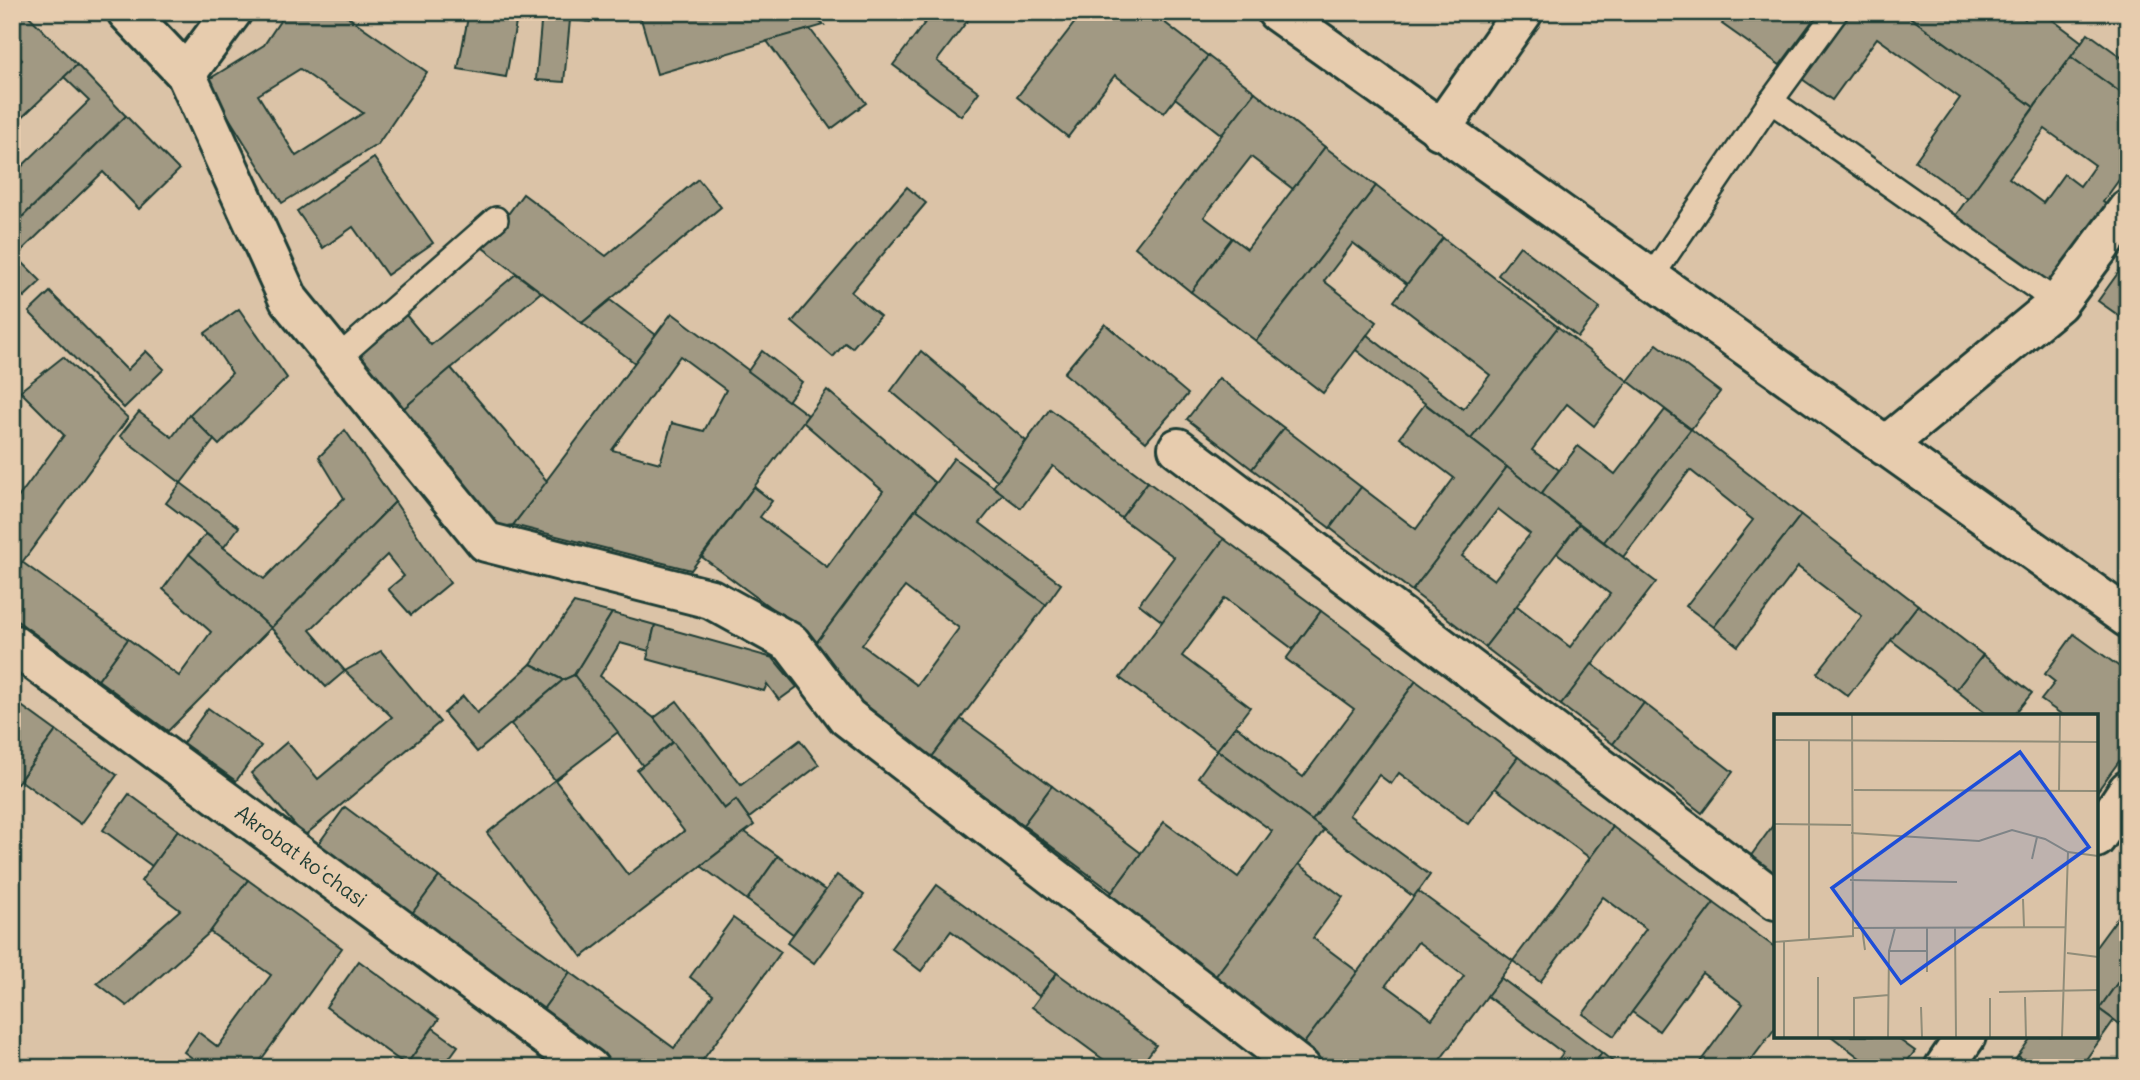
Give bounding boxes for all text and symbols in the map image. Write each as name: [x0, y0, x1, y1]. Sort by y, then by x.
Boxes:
inset map: [1774, 714, 2098, 1038]
street label: Akrobat koʻchasi: [230, 799, 372, 913]

